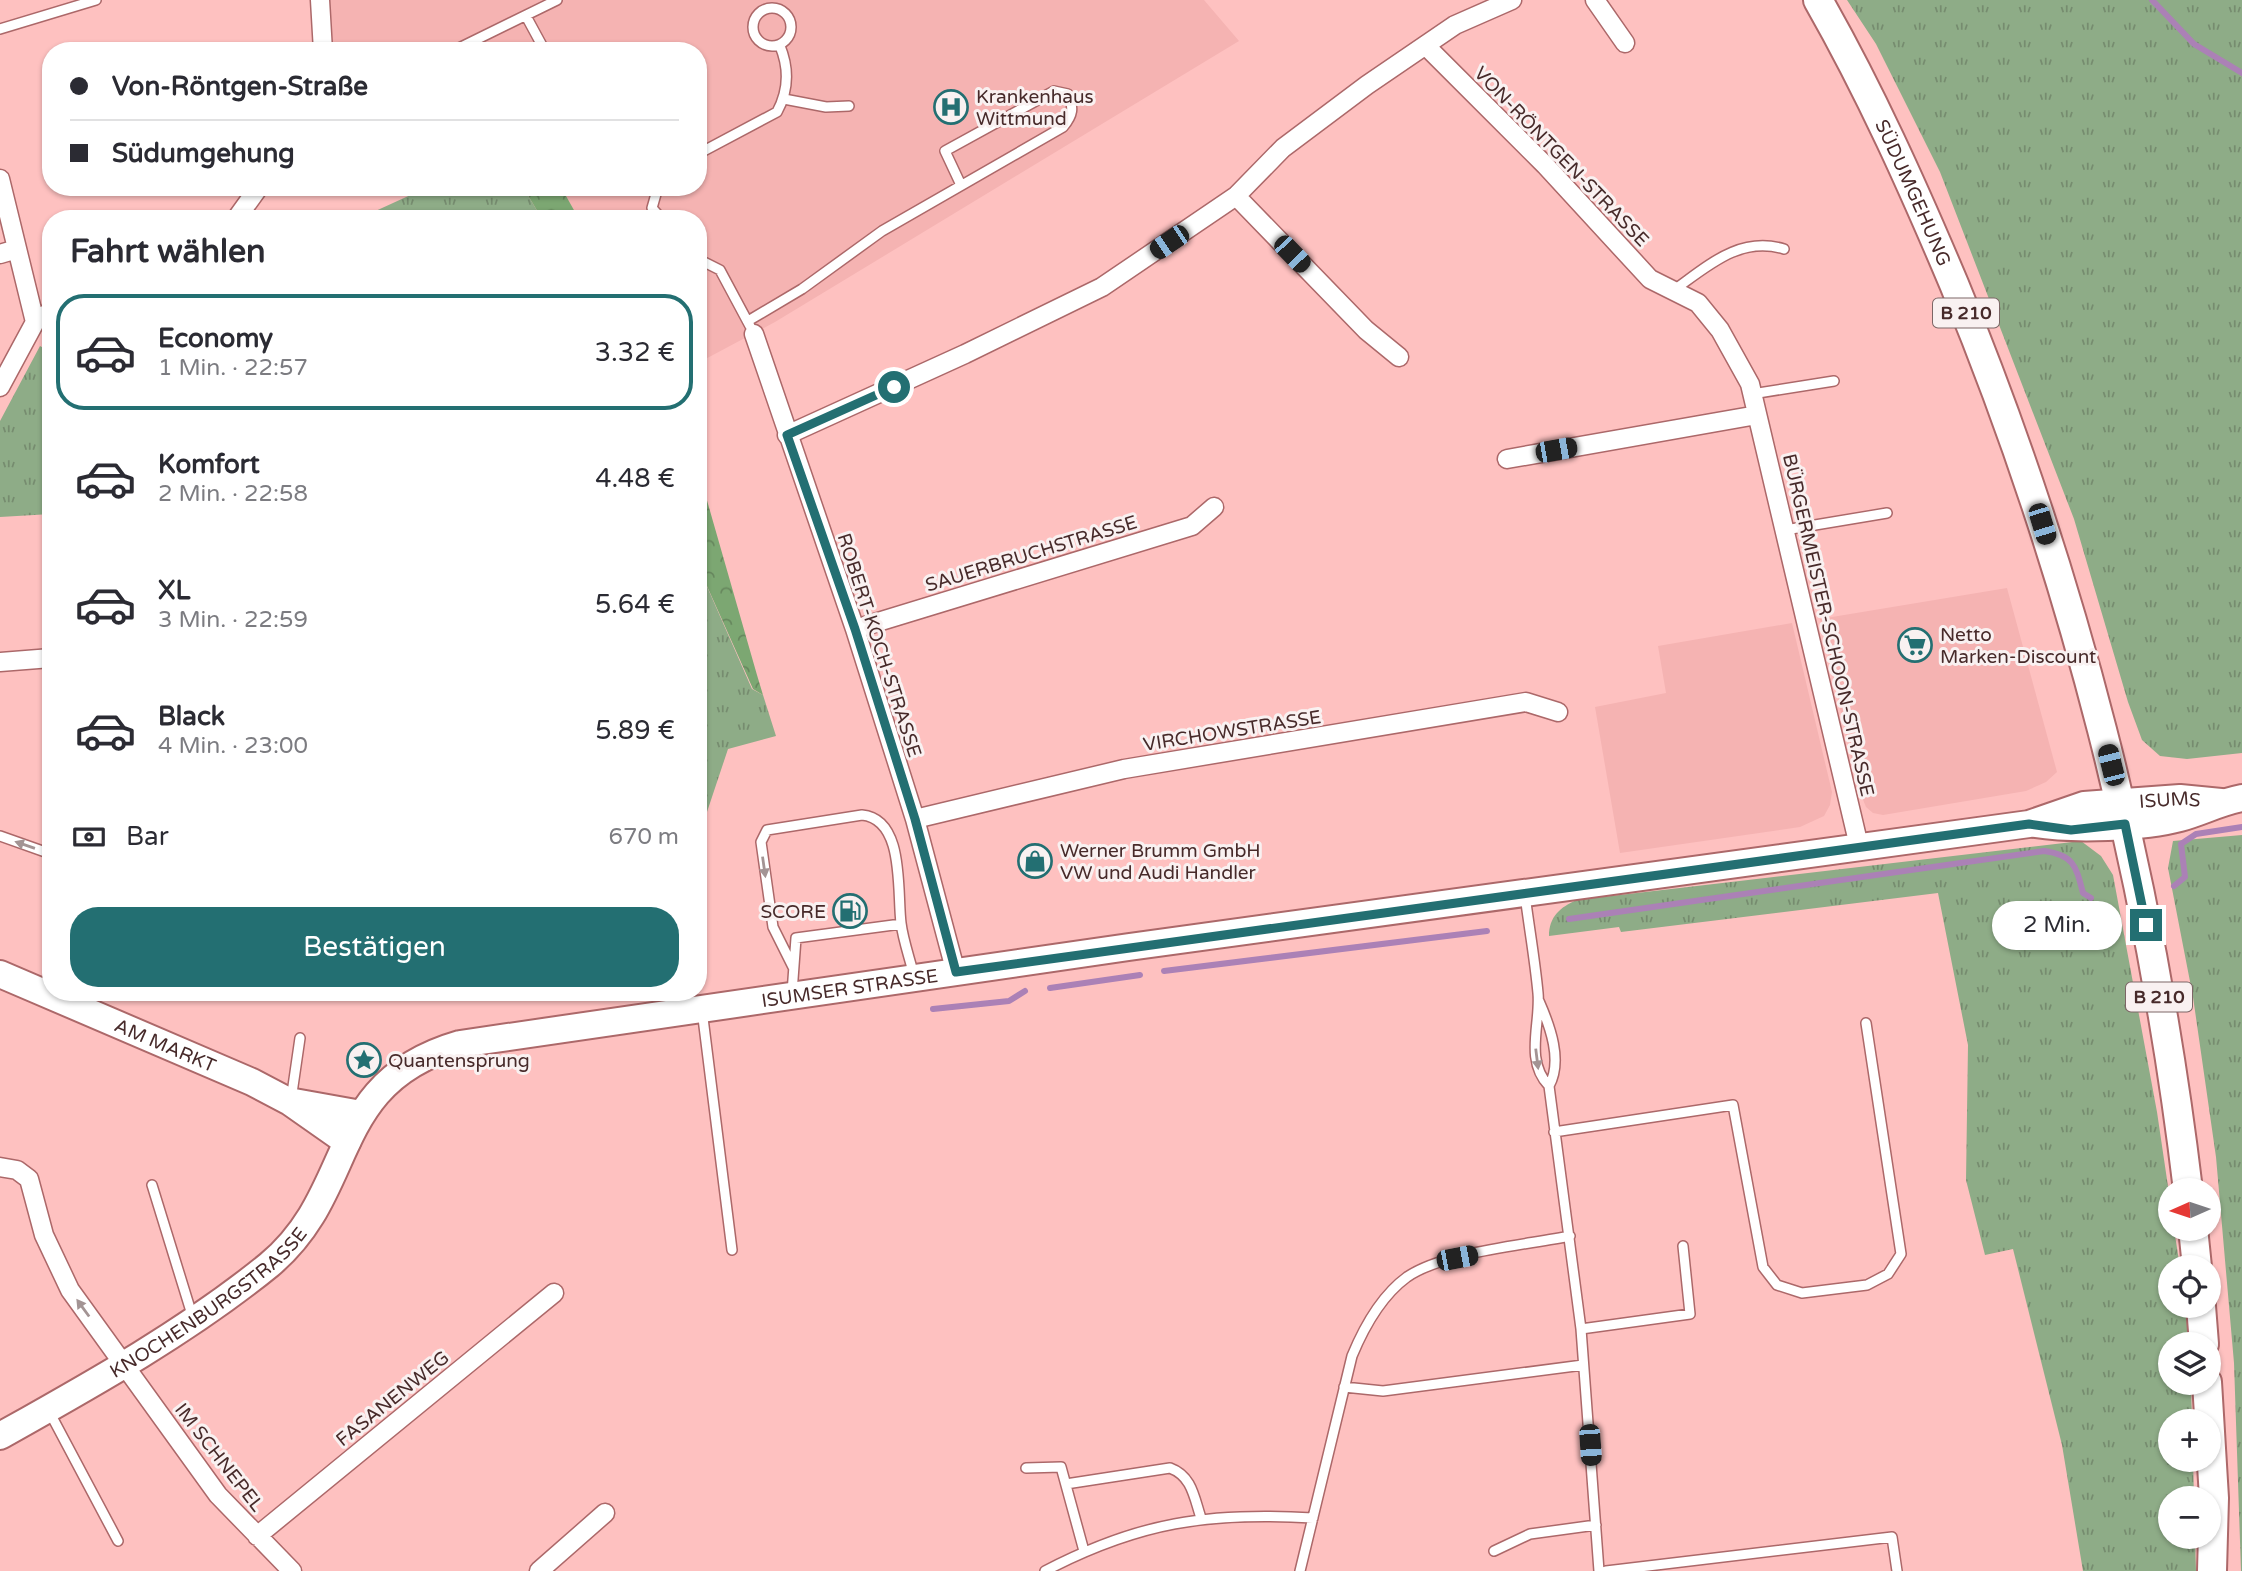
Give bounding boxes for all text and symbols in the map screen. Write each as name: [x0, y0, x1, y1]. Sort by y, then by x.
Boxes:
street label: VON-RÖNTGEN-STRASSE: [1469, 62, 1653, 251]
text: Von-Röntgen-Straße: [112, 71, 368, 102]
place label: Krankenhaus Wittmund: [976, 86, 1094, 130]
hospital icon: Krankenhaus Wittmund: [932, 88, 970, 126]
street label: SÜDUMGEHUNG: [1870, 116, 1955, 269]
text: Südumgehung: [112, 138, 295, 169]
car: [1146, 222, 1193, 262]
car: [1270, 232, 1315, 276]
text: Fahrt wählen: [70, 233, 266, 271]
road number: B 210: [1933, 298, 1999, 328]
icon: car: [74, 321, 137, 384]
text: Economy: [158, 323, 273, 354]
text: 3.32 €: [595, 337, 675, 368]
text: 1 Min. · 22:57: [158, 354, 308, 382]
route start: [878, 371, 910, 403]
car: [1534, 436, 1579, 464]
icon: car: [74, 447, 137, 510]
text: Komfort: [158, 449, 260, 480]
street label: BÜRGERMEISTER-SCHOON-STRASSE: [1778, 452, 1878, 799]
text: 4.48 €: [595, 463, 675, 494]
text: 2 Min. · 22:58: [158, 480, 308, 508]
car: [2026, 501, 2059, 547]
street label: SAUERBRUCHSTRASSE: [923, 511, 1140, 597]
street label: ROBERT-KOCH-STRASSE: [832, 531, 926, 760]
icon: car: [74, 573, 137, 636]
text: XL: [158, 575, 190, 606]
text: 5.64 €: [595, 589, 675, 620]
text: 3 Min. · 22:59: [158, 606, 308, 634]
place label: Netto Marken-Discount: [1940, 624, 2096, 668]
supermarket icon: Netto Marken-Discount: [1896, 626, 1934, 664]
icon: car: [74, 699, 137, 762]
text: Black: [158, 701, 225, 732]
street label: VIRCHOWSTRASSE: [1141, 706, 1323, 756]
text: 5.89 €: [595, 715, 675, 746]
text: 4 Min. · 23:00: [158, 732, 308, 760]
car: [2096, 742, 2127, 788]
street label: ISUMS: [2138, 787, 2201, 813]
icon: cash: [70, 818, 108, 856]
text: Bar: [126, 821, 169, 852]
text: 670 m: [609, 823, 679, 851]
one-way arrow: [15, 839, 36, 850]
place label: Werner Brumm GmbH VW und Audi Handler: [1060, 840, 1261, 884]
shop icon: Werner Brumm GmbH VW und Audi Handler: [1016, 842, 1054, 880]
one-way arrow: [759, 856, 770, 878]
fuel station icon: SCORE: [831, 892, 869, 930]
callout: 2 Min.: [1992, 900, 2122, 950]
place label: SCORE: [760, 901, 826, 923]
button: Bestätigen: [70, 907, 679, 987]
route end: [2130, 909, 2162, 941]
text: 2 Min.: [2023, 911, 2091, 939]
street label: ISUMSER STRASSE: [760, 965, 939, 1012]
road number: B 210: [2126, 982, 2192, 1012]
street label: AM MARKT: [111, 1014, 219, 1077]
place icon: Quantensprung: [345, 1041, 383, 1079]
one-way arrow: [1532, 1048, 1543, 1070]
place label: Quantensprung: [388, 1050, 530, 1072]
north arrow: [2158, 1178, 2221, 1241]
map controls: [2158, 1178, 2221, 1549]
street label: KNOCHENBURGSTRASSE: [106, 1223, 312, 1383]
car: [1435, 1244, 1480, 1272]
button: locate: [2158, 1255, 2221, 1318]
one-way arrow: [76, 1299, 90, 1317]
button: layers: [2158, 1332, 2221, 1395]
street label: FASANENWEG: [332, 1347, 454, 1451]
street label: IM SCHNEPEL: [170, 1399, 268, 1516]
button: +: [2158, 1409, 2221, 1472]
car: [1579, 1423, 1602, 1467]
button: −: [2158, 1486, 2221, 1549]

